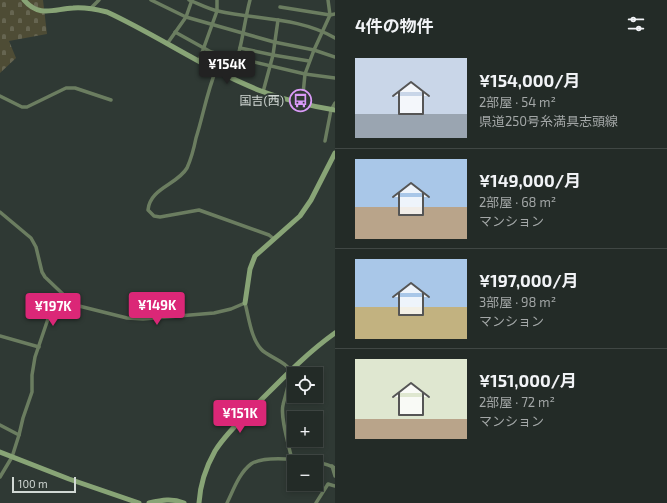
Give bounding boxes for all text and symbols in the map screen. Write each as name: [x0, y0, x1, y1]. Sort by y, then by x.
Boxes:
icon: filters: [625, 13, 647, 35]
text: 4件の物件: [355, 15, 434, 35]
pin: ¥154K: [199, 51, 255, 85]
text: ¥154K: [208, 56, 246, 72]
text: ¥154,000/月: [479, 70, 581, 90]
icon: home: [387, 74, 435, 122]
bus stop icon: 国吉(西): [287, 88, 313, 114]
place label: 国吉(西): [239, 93, 284, 107]
text: 2部屋 · 54 m²: [479, 94, 556, 110]
text: 県道250号糸満具志頭線: [479, 113, 618, 129]
text: ¥149,000/月: [479, 170, 581, 190]
icon: home: [387, 175, 435, 223]
text: 2部屋 · 68 m²: [479, 194, 556, 210]
text: マンション: [479, 213, 544, 229]
text: ¥197,000/月: [479, 270, 579, 290]
icon: home: [387, 275, 435, 323]
pin: ¥149K: [129, 292, 185, 326]
pin: ¥197K: [25, 293, 81, 327]
text: 3部屋 · 98 m²: [479, 294, 556, 310]
text: ¥149K: [138, 297, 176, 313]
text: ¥197K: [34, 298, 72, 314]
text: マンション: [479, 313, 544, 329]
map controls: [287, 367, 323, 491]
button: locate: [287, 367, 323, 403]
text: ¥151,000/月: [479, 370, 577, 390]
icon: home: [387, 375, 435, 423]
text: 2部屋 · 72 m²: [479, 394, 555, 410]
pin: ¥151K: [212, 400, 268, 434]
text: ¥151K: [222, 405, 258, 421]
button: +: [287, 411, 323, 447]
text: マンション: [479, 413, 544, 429]
button: −: [287, 455, 323, 491]
scale bar: [12, 475, 76, 494]
text: 100 m: [18, 477, 48, 490]

